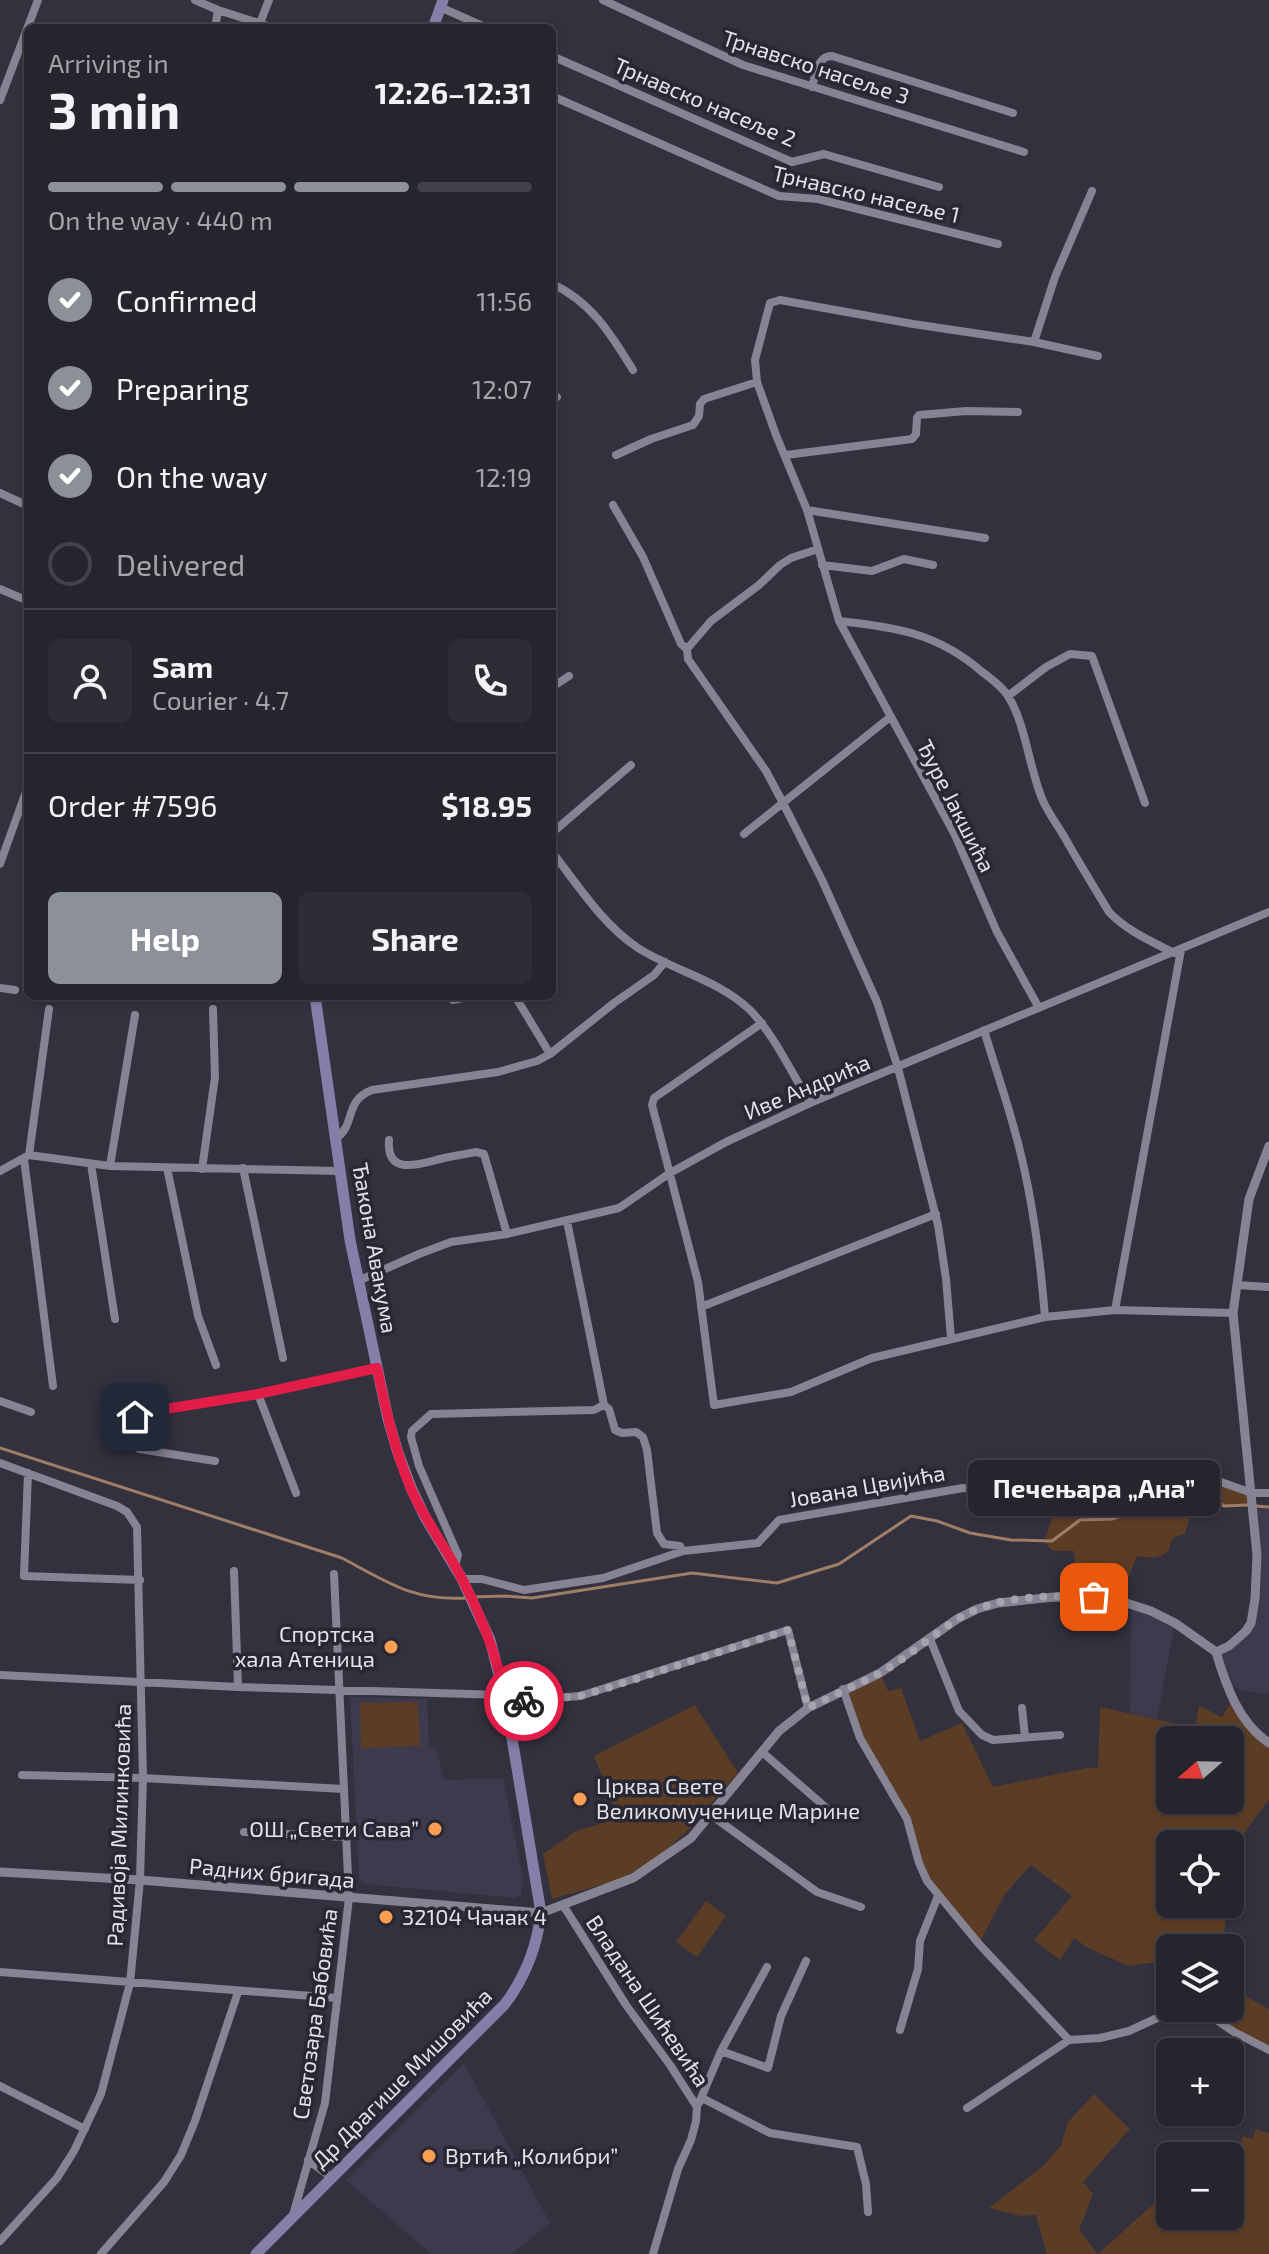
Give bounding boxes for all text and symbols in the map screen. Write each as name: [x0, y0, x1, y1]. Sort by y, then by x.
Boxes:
street label: Трнавско насеље 3: [720, 24, 913, 109]
text: Arriving in: [48, 47, 169, 78]
street label: Трнавско насеље 2: [611, 51, 800, 151]
text: 12:26–12:31: [375, 74, 532, 110]
text: 3 min: [48, 77, 180, 139]
street label: Трнавско насеље 1: [770, 159, 962, 227]
text: On the way · 440 m: [48, 204, 273, 235]
icon: check: [48, 278, 92, 322]
text: Confirmed: [116, 282, 257, 318]
text: 11:56: [476, 285, 532, 316]
icon: check: [48, 366, 92, 410]
text: Preparing: [116, 370, 249, 406]
text: 12:07: [472, 373, 532, 404]
icon: check: [48, 454, 92, 498]
text: On the way: [116, 458, 268, 494]
text: 12:19: [476, 461, 532, 492]
text: Delivered: [116, 546, 245, 582]
button: person: [48, 639, 132, 723]
button: phone: [448, 639, 532, 723]
text: Sam: [152, 648, 213, 684]
text: Courier · 4.7: [152, 684, 289, 715]
street label: Ђуре Јакшића: [912, 735, 1001, 876]
text: Order #7596: [48, 787, 217, 823]
text: $18.95: [441, 787, 532, 823]
button: Help: [48, 892, 282, 984]
button: Share: [298, 892, 532, 984]
street label: Иве Андрића: [740, 1048, 873, 1124]
street label: Ђакона Авакума: [347, 1160, 404, 1335]
pin: [101, 1383, 169, 1451]
icon: home: [113, 1395, 157, 1439]
street label: Јована Цвијића: [787, 1458, 947, 1513]
callout: Печењара „Ана”: [968, 1461, 1220, 1517]
text: Печењара „Ана”: [993, 1472, 1195, 1503]
pin: [1060, 1563, 1128, 1631]
icon: bag: [1072, 1575, 1116, 1619]
place label: Спортска хала Атеница: [235, 1620, 375, 1671]
marker: Спортска хала Атеница: [382, 1638, 400, 1656]
courier: [484, 1661, 564, 1741]
icon: bike: [502, 1679, 546, 1723]
street label: Радивоја Милинковића: [101, 1703, 136, 1947]
north arrow: [1156, 1726, 1244, 1814]
map controls: [1156, 1726, 1244, 2230]
place label: Црква Свете Великомученице Марине: [596, 1772, 860, 1824]
marker: Црква Свете Великомученице Марине: [571, 1790, 589, 1808]
place label: ОШ „Свети Сава”: [249, 1815, 419, 1841]
marker: ОШ „Свети Сава”: [426, 1820, 444, 1838]
button: locate: [1156, 1830, 1244, 1918]
street label: Радних бригада: [188, 1852, 356, 1892]
place label: 32104 Чачак 4: [402, 1903, 547, 1929]
street label: Светозара Бабовића: [286, 1907, 342, 2121]
marker: 32104 Чачак 4: [377, 1908, 395, 1926]
street label: Владана Шићевића: [582, 1910, 716, 2091]
button: layers: [1156, 1934, 1244, 2022]
street label: Др Драгише Мишовића: [306, 1982, 497, 2173]
button: +: [1156, 2038, 1244, 2126]
place label: Вртић „Колибри”: [445, 2142, 618, 2168]
button: −: [1156, 2142, 1244, 2230]
marker: Вртић „Колибри”: [420, 2147, 438, 2165]

